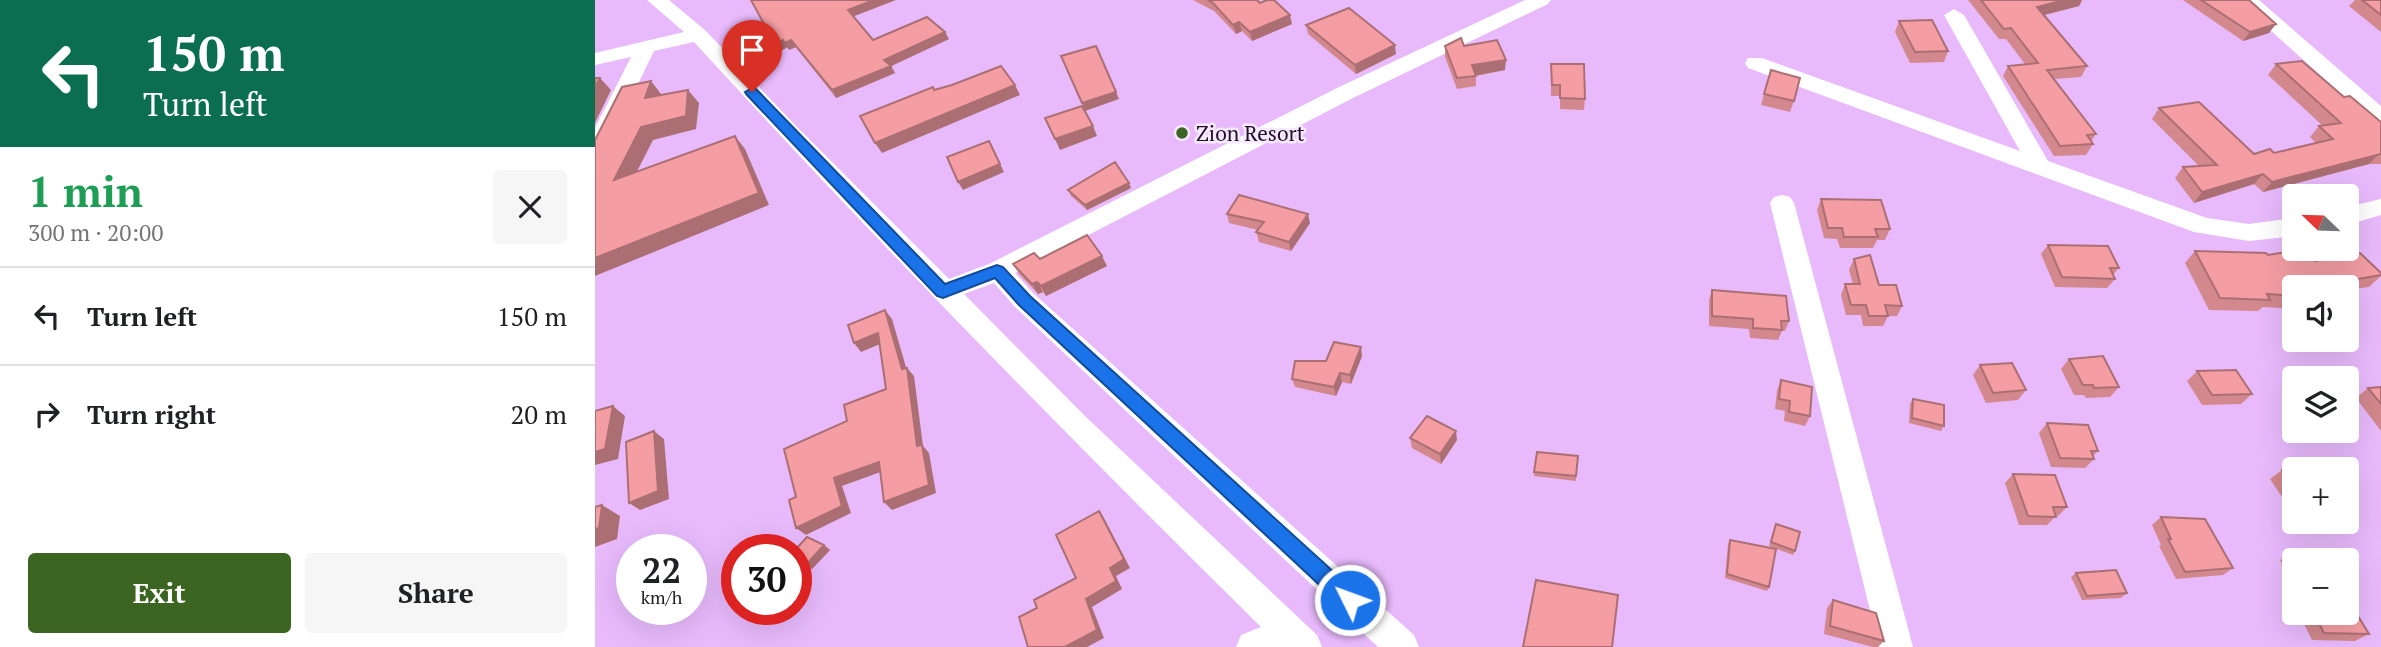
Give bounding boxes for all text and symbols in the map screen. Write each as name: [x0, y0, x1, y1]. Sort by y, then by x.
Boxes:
text: 150 m: [143, 20, 285, 85]
pin: [722, 20, 782, 92]
icon: left: [28, 28, 119, 119]
icon: arrive: [733, 31, 771, 69]
text: Turn left: [143, 83, 267, 125]
place label: Zion Resort: [1196, 119, 1305, 147]
marker: Zion Resort: [1174, 125, 1190, 141]
text: 1 min: [28, 163, 143, 219]
button: close: [493, 170, 567, 244]
north arrow: [2282, 184, 2359, 261]
map controls: [2282, 184, 2359, 625]
text: 300 m · 20:00: [28, 217, 163, 248]
button: sound: [2282, 275, 2359, 352]
icon: left: [28, 297, 66, 335]
text: Turn left: [87, 299, 197, 333]
text: 150 m: [497, 299, 567, 333]
button: layers: [2282, 366, 2359, 443]
icon: right: [28, 395, 66, 433]
text: Turn right: [87, 397, 216, 431]
text: 20 m: [511, 397, 567, 431]
button: +: [2282, 457, 2359, 534]
speed limit sign: 30: [721, 534, 812, 625]
text: 22: [642, 547, 681, 593]
button: −: [2282, 548, 2359, 625]
button: Exit: [28, 553, 291, 633]
button: Share: [305, 553, 567, 633]
position arrow: [1313, 563, 1387, 637]
text: km/h: [641, 585, 682, 609]

